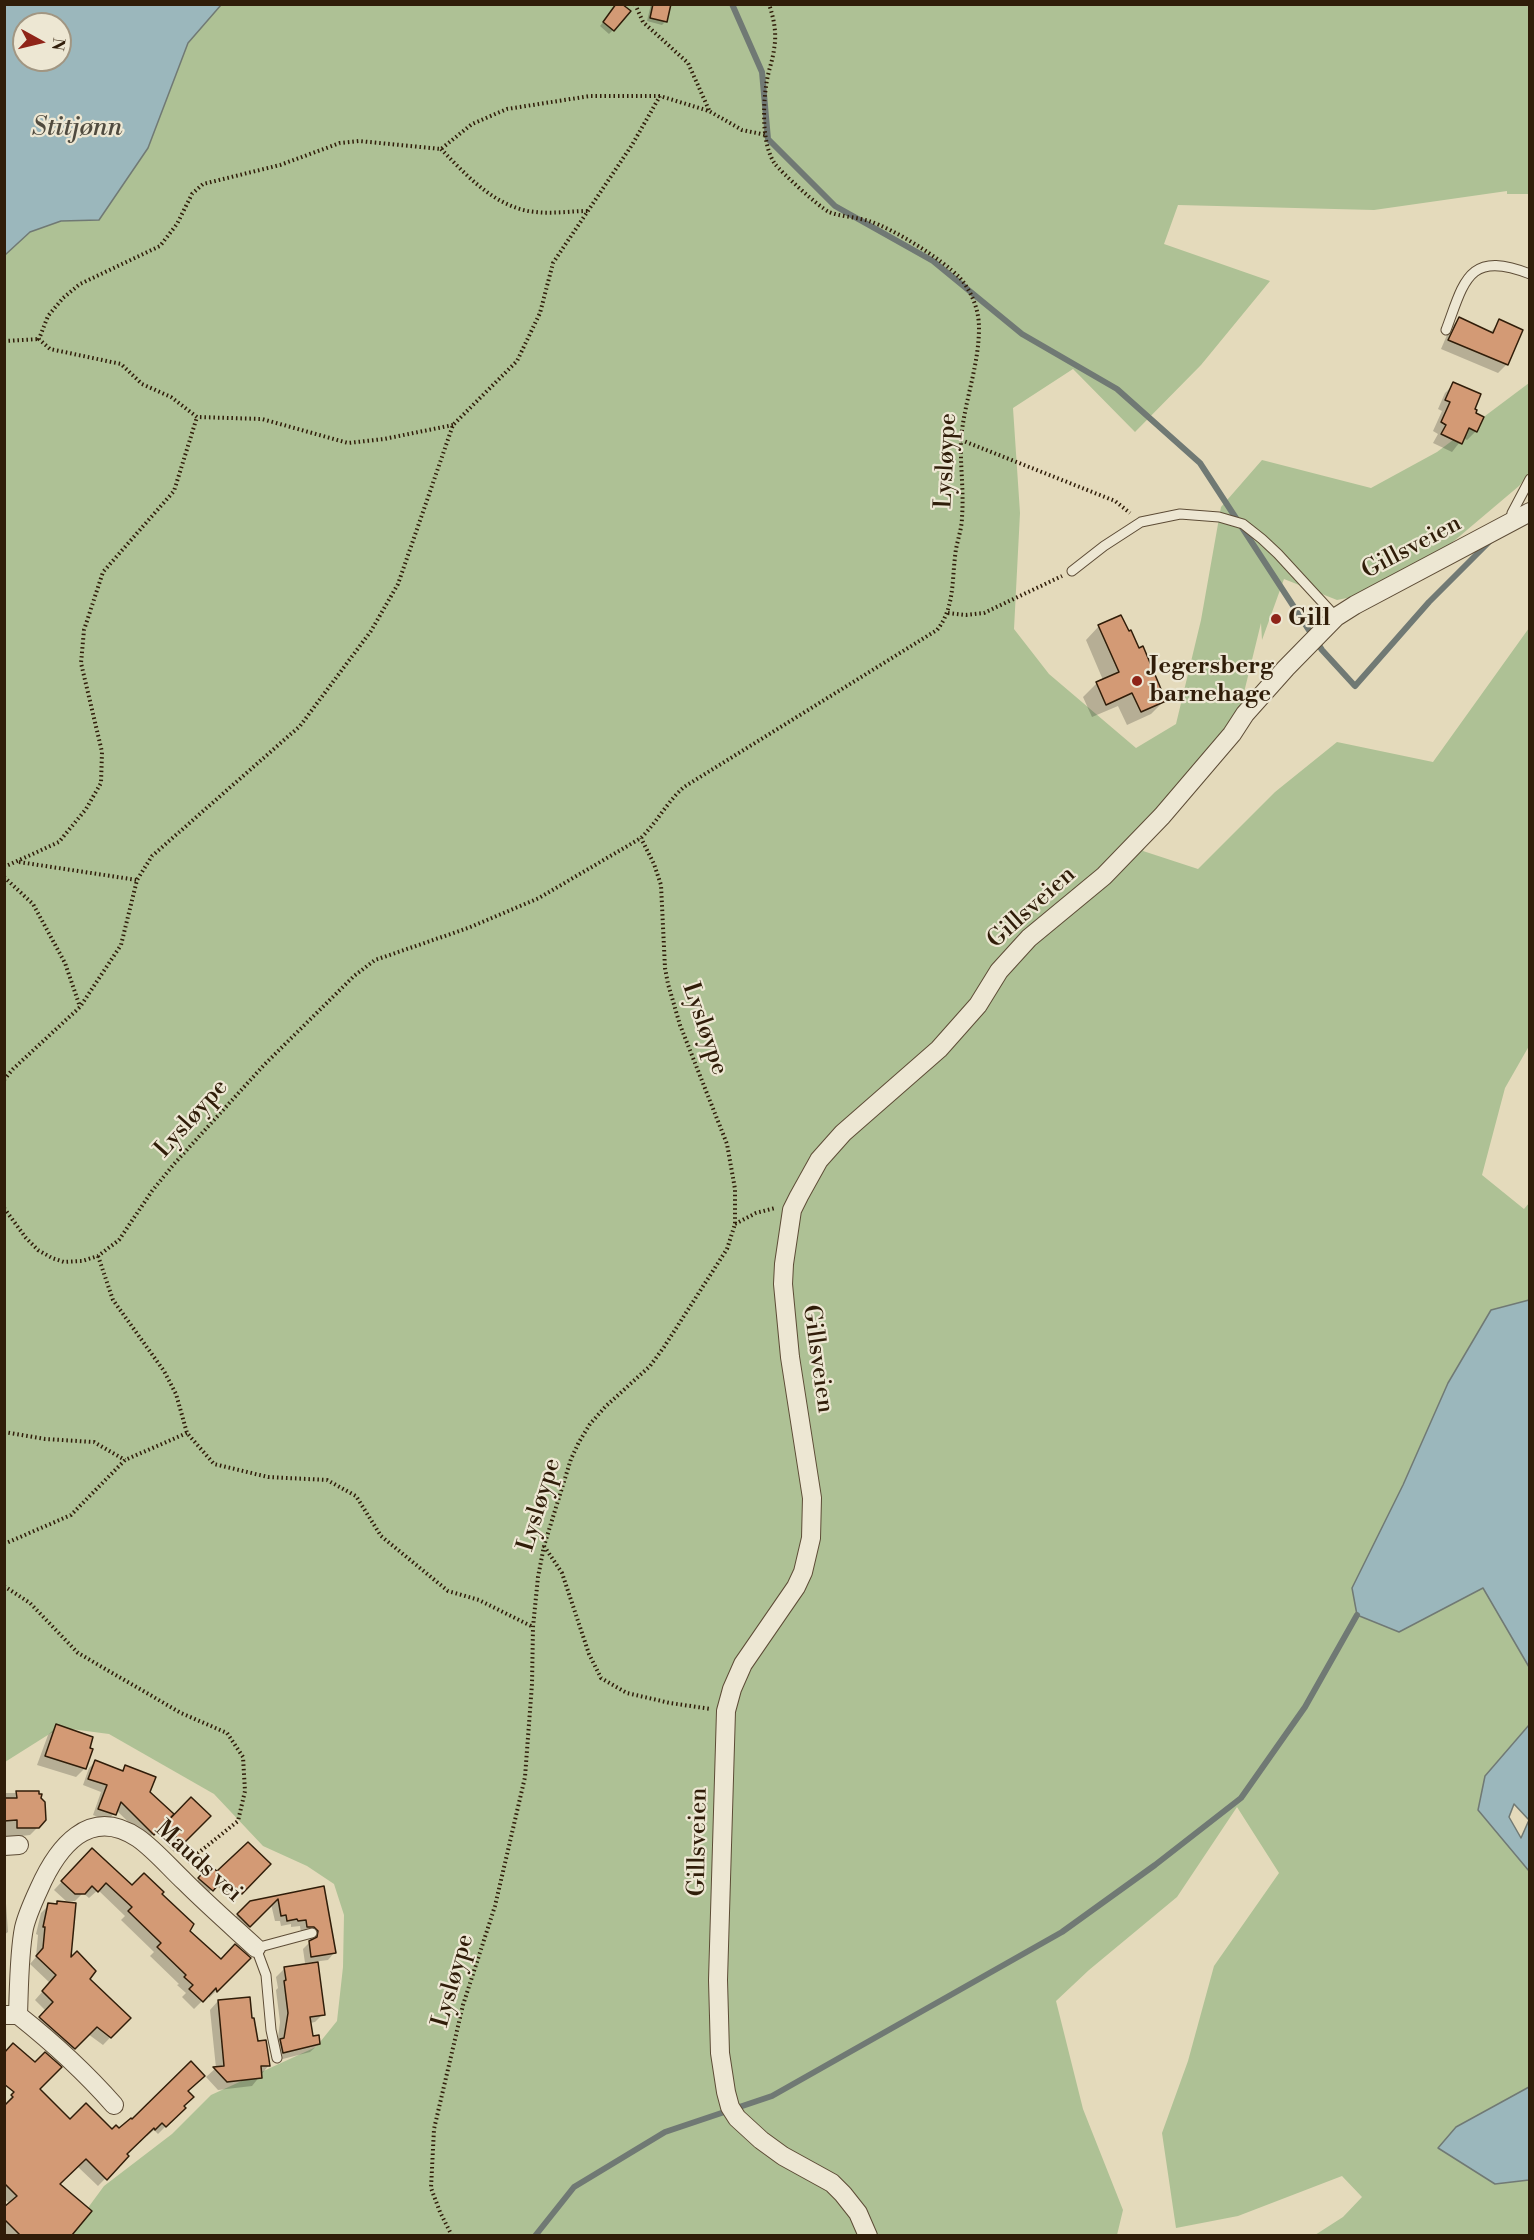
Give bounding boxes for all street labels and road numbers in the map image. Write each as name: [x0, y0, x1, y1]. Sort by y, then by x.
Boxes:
street label: Lysløype: [930, 412, 964, 510]
street label: Gillsveien: [1357, 510, 1467, 586]
street label: Gillsveien: [982, 861, 1082, 955]
street label: Lysløype: [675, 979, 733, 1079]
street label: Lysløype: [149, 1074, 235, 1164]
street label: Gillsveien: [795, 1303, 839, 1415]
street label: Lysløype: [512, 1455, 568, 1555]
street label: Gillsveien: [684, 1787, 714, 1897]
street label: Mauds vei: [148, 1815, 248, 1909]
street label: Lysløype: [427, 1931, 481, 2031]

